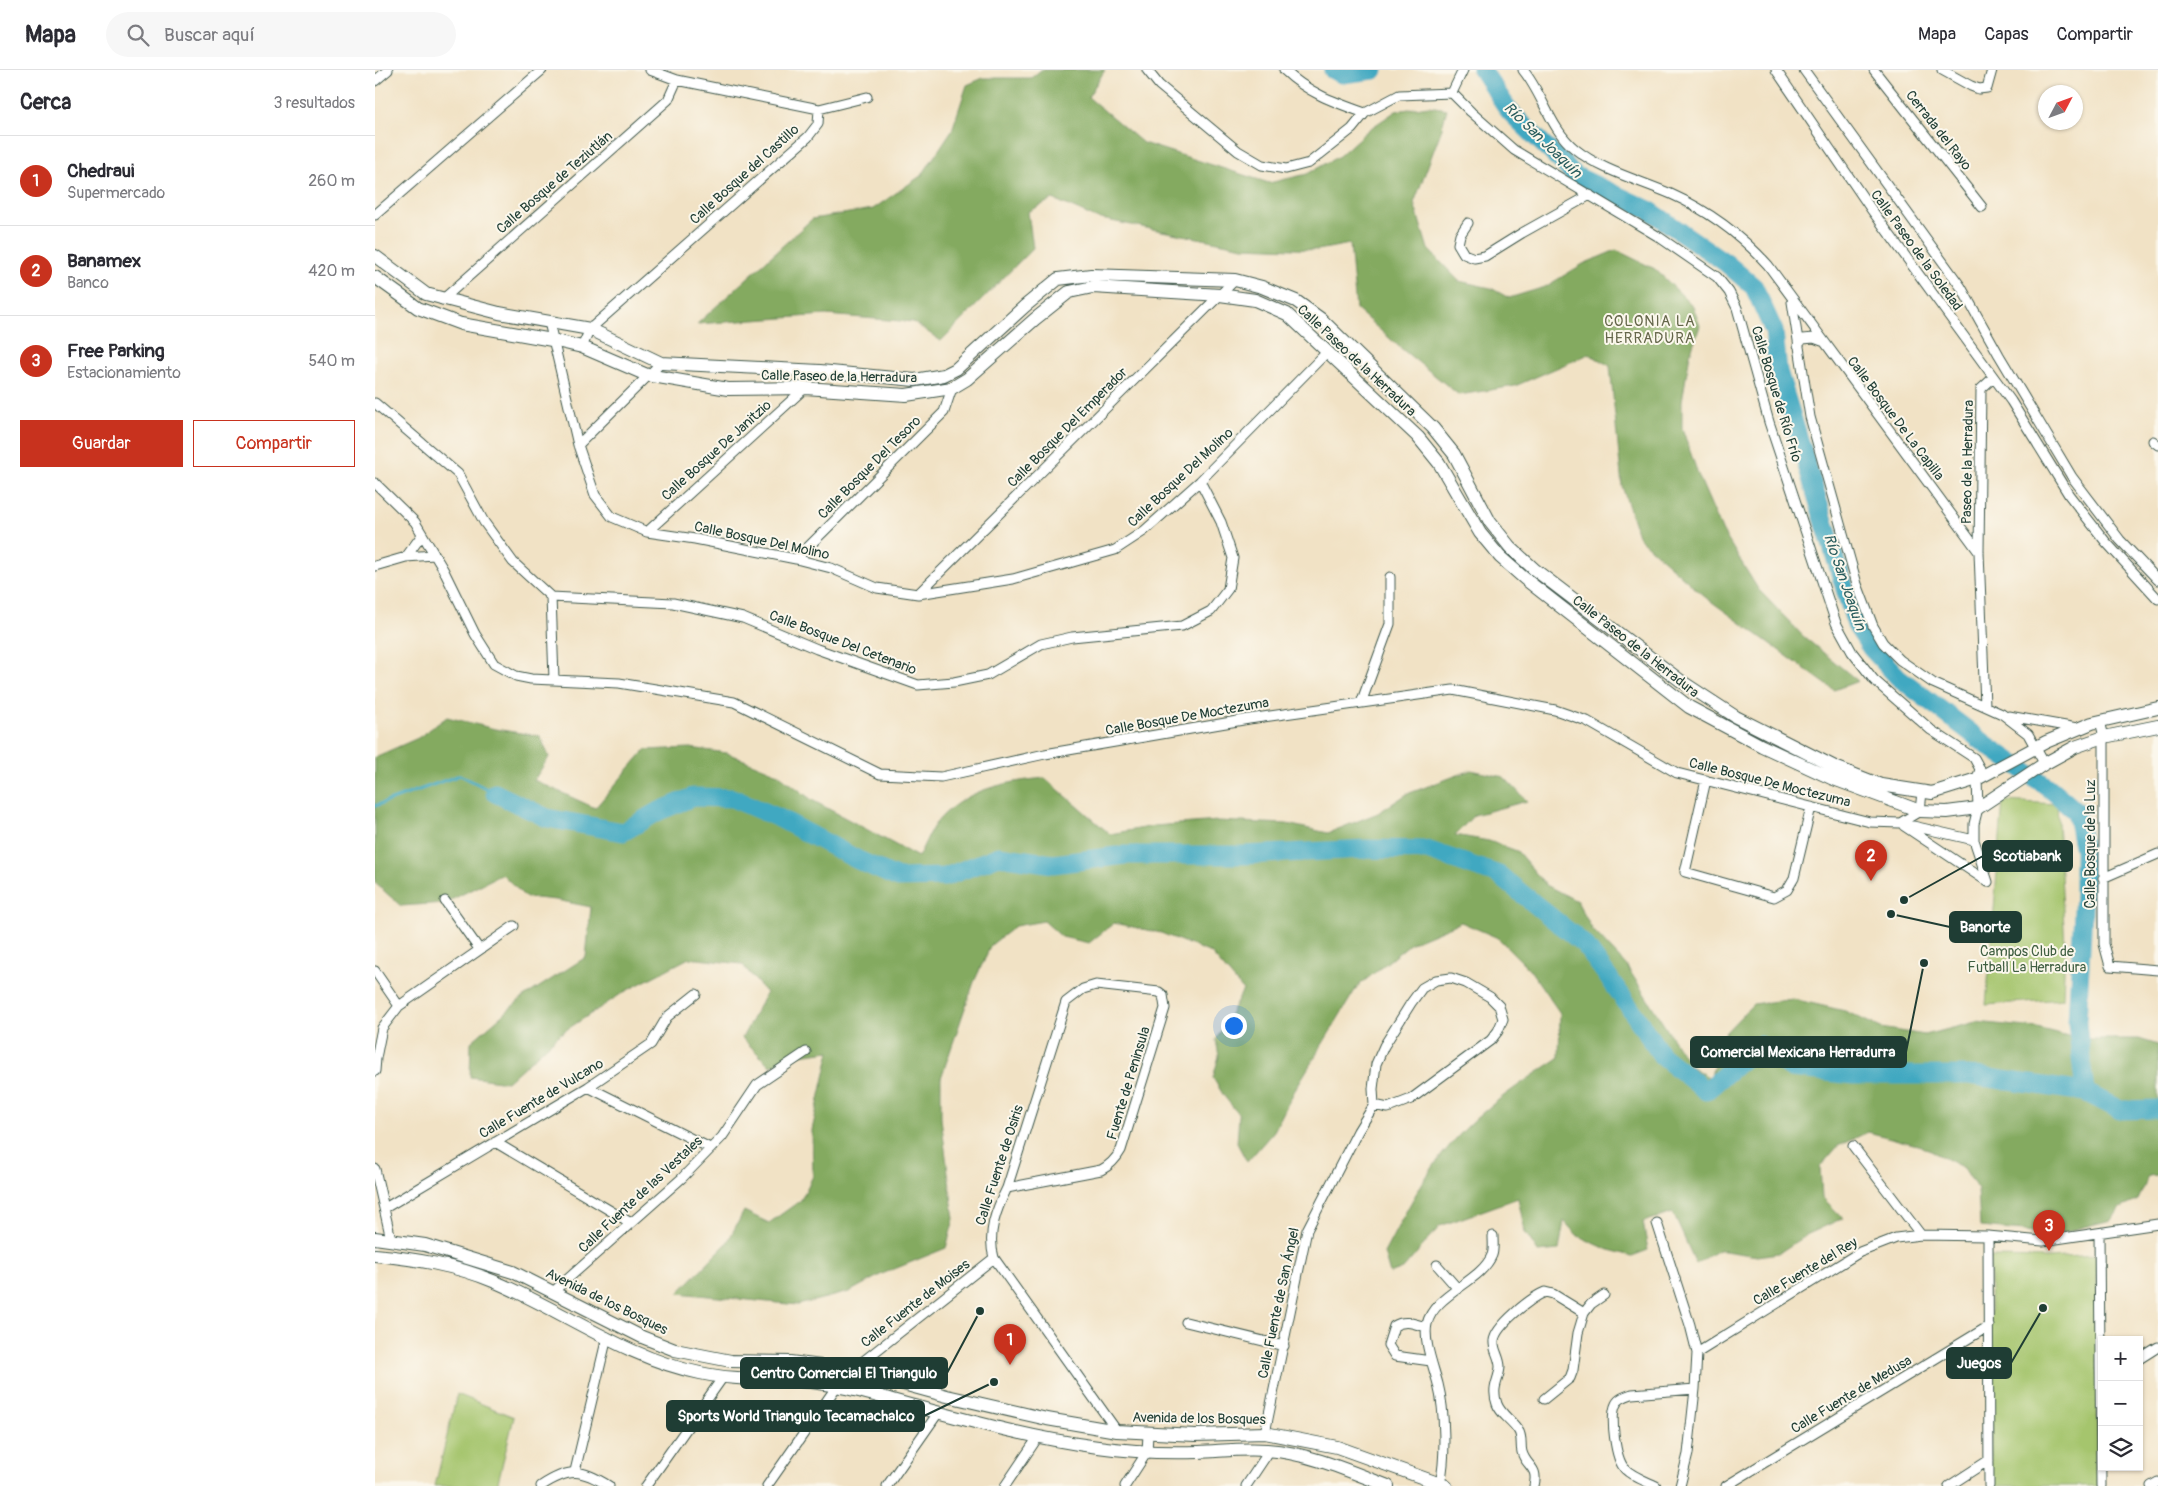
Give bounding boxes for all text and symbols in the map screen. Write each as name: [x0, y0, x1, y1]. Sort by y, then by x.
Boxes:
search box: [106, 12, 456, 57]
text: Mapa: [25, 20, 76, 49]
icon: search: [124, 21, 152, 49]
text: Buscar aquí: [164, 23, 255, 47]
text: Mapa: [1918, 23, 1956, 46]
text: Capas: [1984, 23, 2029, 46]
text: Compartir: [2057, 23, 2133, 46]
north arrow: [2038, 85, 2083, 130]
street label: Cerrada del Rayo: [1902, 87, 1975, 174]
text: Cerca: [20, 89, 71, 116]
text: 3 resultados: [273, 93, 355, 113]
water label: Río San Joaquín: [1500, 99, 1587, 183]
street label: Calle Bosque del Castillo: [686, 121, 803, 228]
street label: Calle Bosque de Teziutlán: [493, 127, 616, 237]
text: Chedraui: [67, 159, 135, 183]
text: 1: [33, 171, 39, 191]
text: 260 m: [308, 171, 355, 191]
text: Supermercado: [67, 183, 165, 203]
street label: Calle Paseo de la Soledad: [1867, 187, 1966, 314]
text: Banamex: [67, 249, 141, 273]
text: 2: [32, 261, 40, 281]
text: 420 m: [308, 261, 355, 281]
text: Banco: [67, 273, 109, 293]
street label: Calle Paseo de la Herradura: [1294, 301, 1420, 420]
district label: COLONIA LA HERRADURA: [1604, 312, 1696, 348]
street label: Calle Bosque de Río Frío: [1748, 324, 1805, 465]
text: Free Parking: [67, 339, 164, 363]
text: 3: [32, 351, 40, 371]
text: 540 m: [308, 351, 355, 371]
street label: Calle Bosque De La Capilla: [1844, 353, 1948, 484]
text: Estacionamiento: [67, 363, 181, 383]
street label: Calle Bosque Del Emperador: [1004, 364, 1131, 491]
street label: Calle Paseo de la Herradura: [761, 367, 917, 386]
street label: Calle Bosque De Janitzio: [658, 396, 775, 504]
street label: Paseo de la Herradura: [1958, 400, 1977, 524]
street label: Calle Bosque Del Tesoro: [814, 412, 925, 522]
button: Guardar: [20, 420, 183, 467]
button: Compartir: [193, 420, 355, 467]
street label: Calle Bosque Del Molino: [1124, 424, 1237, 531]
street label: Calle Bosque Del Molino: [693, 518, 832, 563]
water label: Río San Joaquín: [1819, 531, 1870, 634]
street label: Calle Paseo de la Herradura: [1569, 592, 1702, 701]
street label: Calle Bosque Del Cetenario: [767, 607, 919, 679]
street label: Calle Bosque De Moctezuma: [1104, 694, 1270, 739]
street label: Calle Bosque De Moctezuma: [1687, 754, 1852, 811]
street label: Calle Bosque de la Luz: [2082, 779, 2099, 909]
pin: 2: [1855, 840, 1887, 881]
callout: Scotiabank: [1983, 841, 2072, 871]
text: Scotiabank: [1993, 847, 2062, 866]
callout: Banorte: [1950, 912, 2021, 942]
text: Banorte: [1960, 918, 2011, 937]
park label: Campos Club de Futball La Herradura: [1968, 943, 2086, 976]
your location: [1221, 1013, 1247, 1039]
street label: Fuente de Peninsula: [1103, 1024, 1154, 1142]
callout: Comercial Mexicana Herradurra: [1691, 1037, 1906, 1067]
text: Comercial Mexicana Herradurra: [1701, 1043, 1895, 1062]
street label: Calle Fuente de Vulcano: [476, 1054, 607, 1142]
street label: Calle Fuente de Osiris: [972, 1102, 1027, 1227]
street label: Calle Fuente de las Vestales: [575, 1132, 706, 1256]
pin: 3: [2033, 1210, 2065, 1251]
street label: Calle Fuente de San Ángel: [1253, 1226, 1303, 1380]
street label: Calle Fuente del Rey: [1750, 1234, 1860, 1309]
street label: Calle Fuente de Moises: [857, 1255, 974, 1351]
street label: Avenida de los Bosques: [543, 1265, 671, 1339]
pin: 1: [994, 1324, 1026, 1365]
map controls: [2098, 1336, 2143, 1471]
button: +: [2098, 1336, 2143, 1381]
callout: Juegos: [1947, 1348, 2011, 1378]
street label: Calle Fuente de Medusa: [1788, 1352, 1915, 1437]
text: Juegos: [1957, 1354, 2002, 1373]
callout: Centro Comercial El Triangulo: [741, 1358, 947, 1388]
text: Centro Comercial El Triangulo: [751, 1364, 937, 1383]
button: −: [2098, 1381, 2143, 1426]
callout: Sports World Triangulo Tecamachalco: [667, 1401, 924, 1431]
text: Sports World Triangulo Tecamachalco: [677, 1407, 915, 1426]
street label: Avenida de los Bosques: [1132, 1409, 1267, 1428]
button: layers: [2098, 1426, 2143, 1471]

